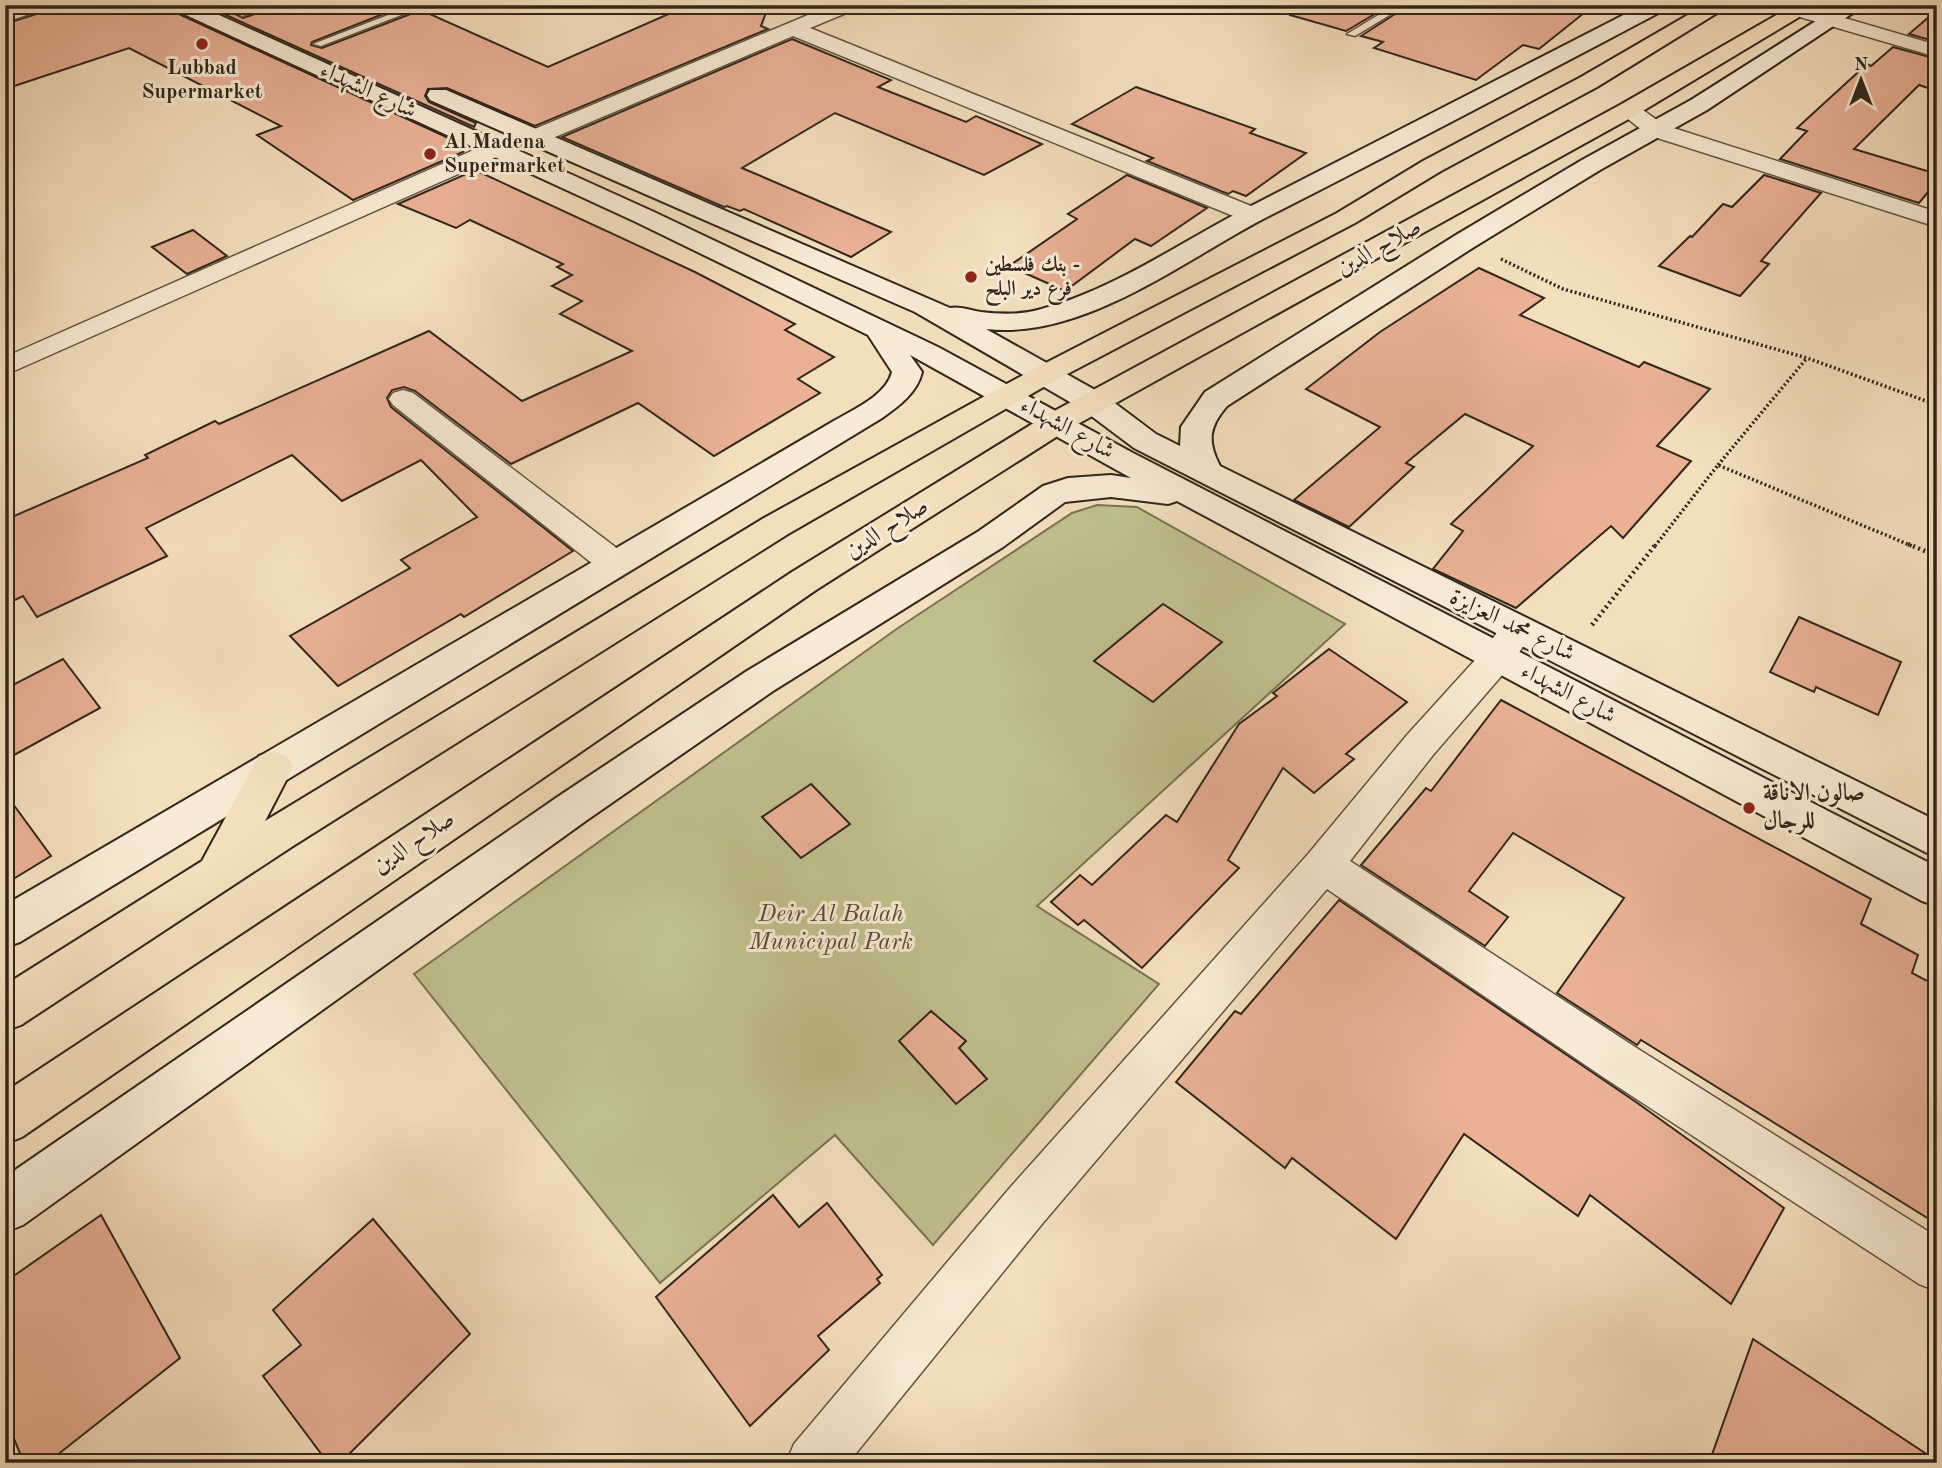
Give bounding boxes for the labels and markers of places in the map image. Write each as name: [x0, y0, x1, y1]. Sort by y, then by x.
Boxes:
marker: Lubbad Supermarket: [194, 36, 210, 52]
place label: Lubbad Supermarket: [142, 58, 263, 103]
place label: Al Madena Supermarket: [444, 132, 565, 177]
marker: Al Madena Supermarket: [422, 146, 438, 162]
place label: بنك فلسطين - فرع دير البلح: [985, 255, 1080, 307]
marker: بنك فلسطين - فرع دير البلح: [963, 269, 979, 285]
place label: صالون الاناقة للرجال: [1763, 780, 1865, 835]
marker: صالون الاناقة للرجال: [1741, 800, 1757, 816]

